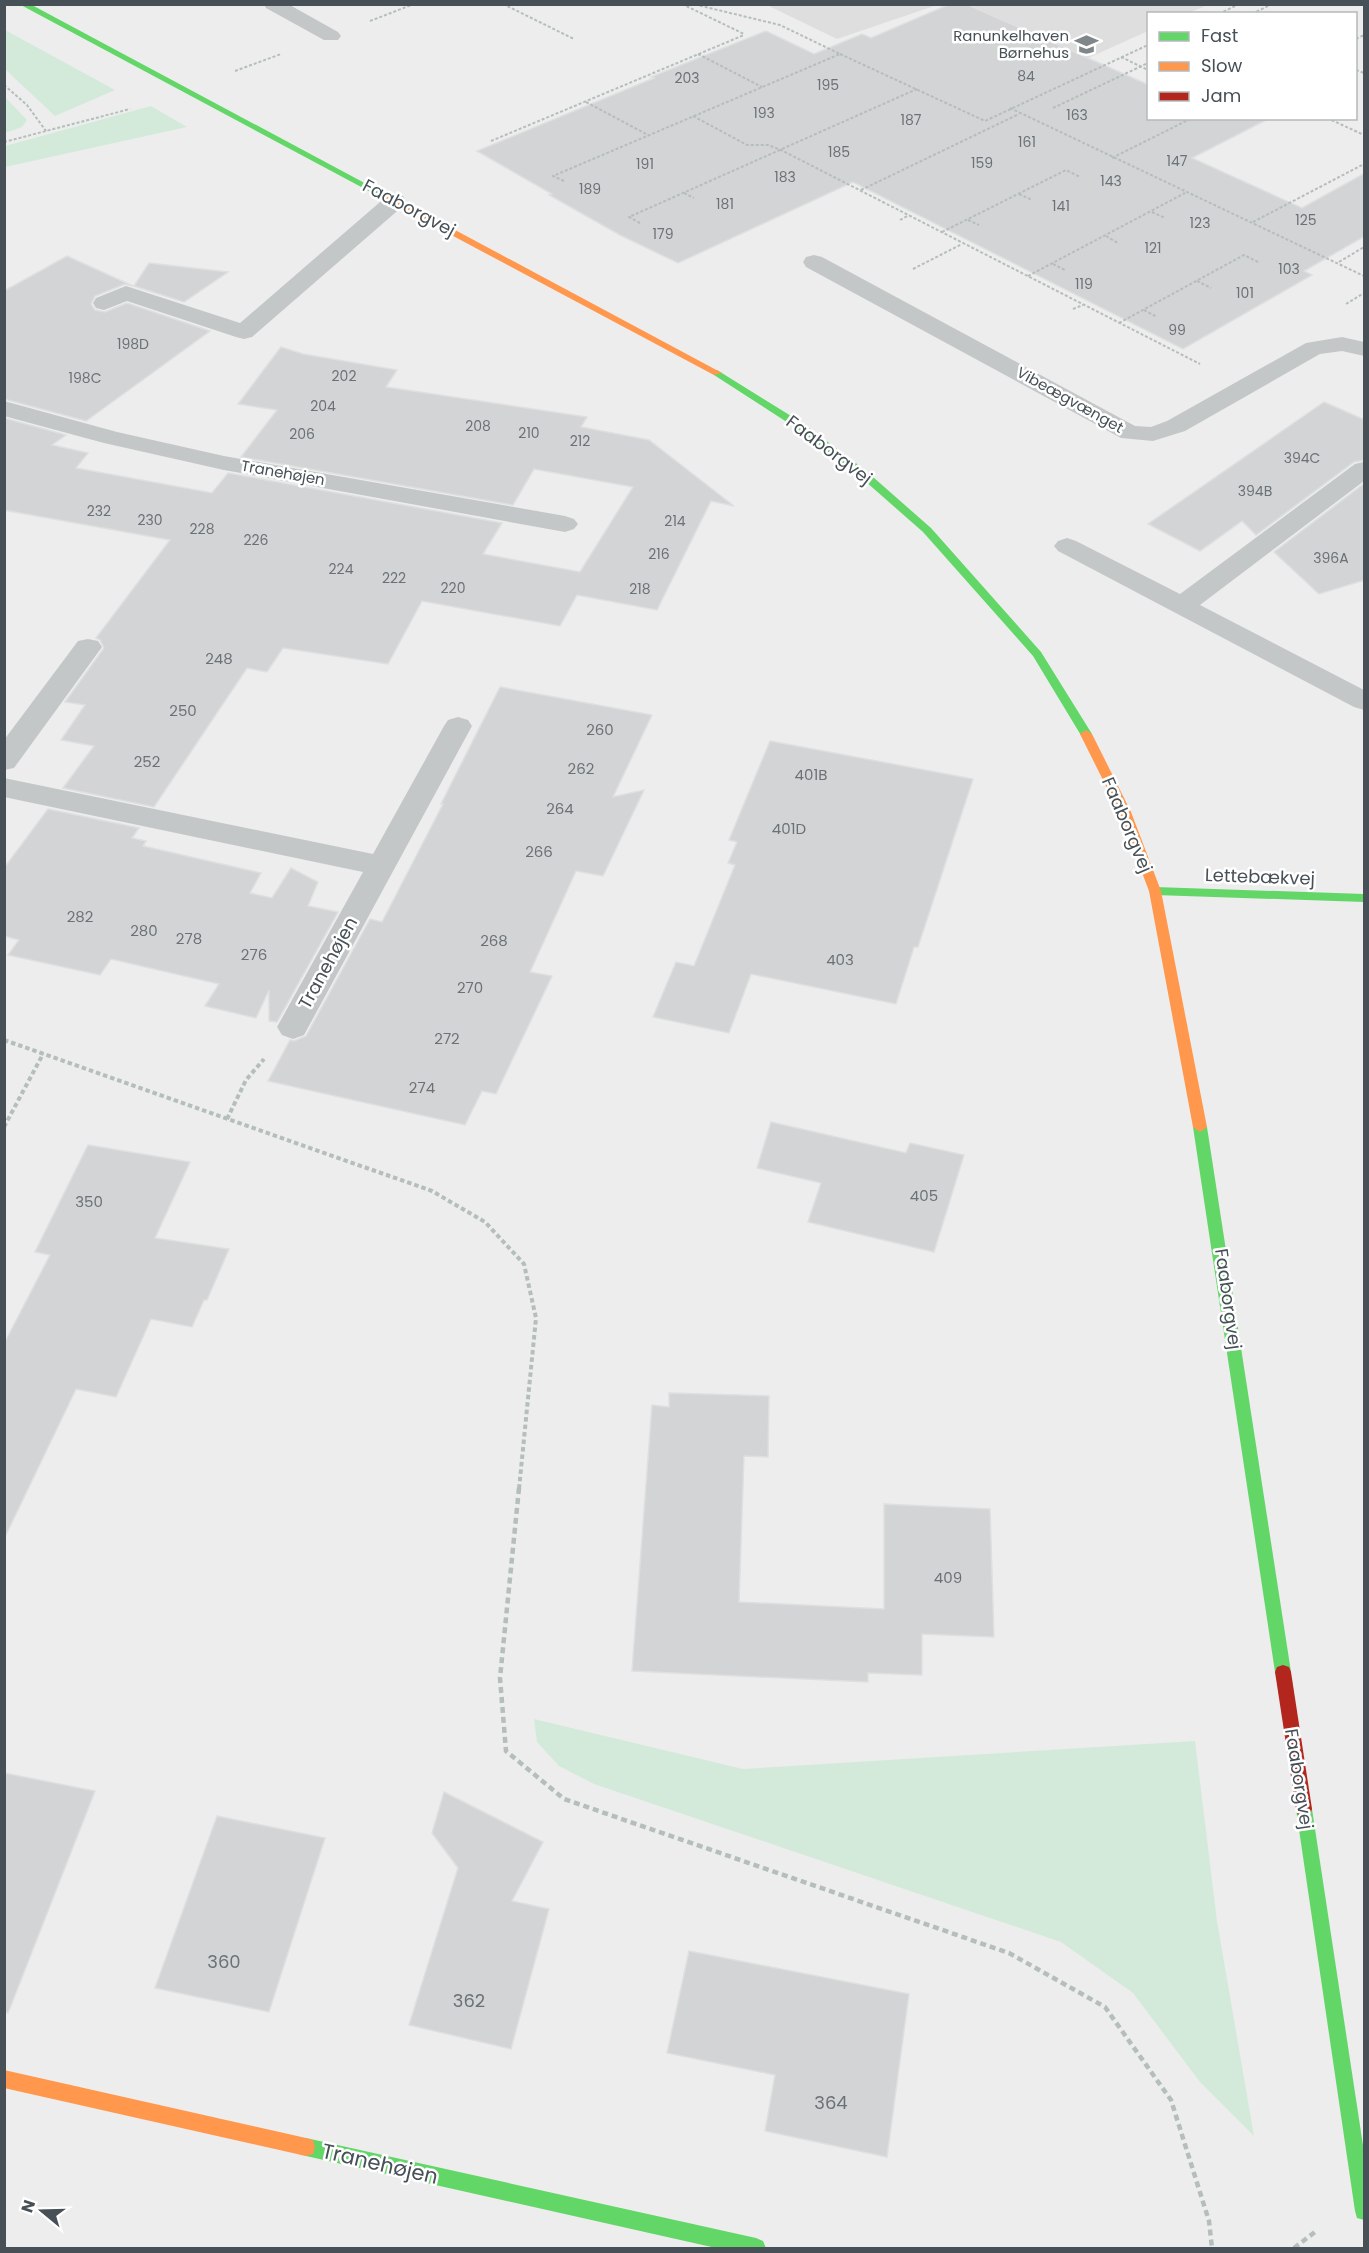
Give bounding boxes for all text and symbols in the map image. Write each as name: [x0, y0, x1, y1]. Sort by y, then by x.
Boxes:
legend: [1147, 12, 1357, 120]
text: Fast: [1201, 23, 1238, 48]
place label: Ranunkelhaven Børnehus: [953, 25, 1069, 63]
school or university icon: Ranunkelhaven Børnehus: [1074, 32, 1100, 58]
text: Slow: [1201, 53, 1243, 78]
house number: 84: [1017, 66, 1035, 86]
house number: 203: [674, 68, 700, 88]
house number: 195: [817, 75, 839, 95]
text: Jam: [1201, 83, 1241, 108]
house number: 193: [753, 103, 775, 123]
house number: 163: [1066, 105, 1088, 125]
house number: 187: [901, 110, 922, 130]
house number: 161: [1018, 132, 1036, 152]
house number: 185: [828, 142, 850, 162]
house number: 147: [1167, 151, 1188, 171]
house number: 159: [971, 153, 993, 173]
house number: 191: [636, 154, 654, 174]
house number: 183: [774, 167, 796, 187]
house number: 143: [1100, 171, 1122, 191]
street label: Faaborgvej: [358, 173, 460, 242]
house number: 189: [579, 179, 601, 199]
house number: 181: [716, 194, 734, 214]
house number: 141: [1052, 196, 1070, 216]
house number: 125: [1295, 210, 1317, 230]
house number: 123: [1190, 213, 1210, 233]
house number: 179: [653, 224, 673, 244]
house number: 121: [1144, 238, 1162, 258]
house number: 103: [1278, 259, 1300, 279]
house number: 119: [1075, 274, 1093, 294]
house number: 101: [1236, 283, 1254, 303]
house number: 99: [1168, 320, 1186, 340]
house number: 198D: [117, 334, 149, 354]
street label: Vibeægvænget: [1013, 361, 1127, 438]
house number: 202: [332, 366, 356, 386]
house number: 198C: [69, 368, 101, 388]
house number: 204: [310, 396, 336, 416]
street label: Faaborgvej: [781, 409, 877, 490]
house number: 208: [465, 416, 491, 436]
house number: 210: [518, 423, 540, 443]
house number: 206: [289, 424, 315, 444]
house number: 212: [570, 431, 590, 451]
house number: 394C: [1284, 448, 1320, 468]
street label: Tranehøjen: [240, 455, 327, 490]
house number: 394B: [1238, 481, 1272, 501]
house number: 232: [87, 501, 111, 521]
house number: 230: [137, 510, 163, 530]
house number: 214: [664, 511, 686, 531]
house number: 228: [190, 519, 215, 539]
house number: 226: [244, 530, 269, 550]
house number: 216: [648, 544, 670, 564]
house number: 396A: [1313, 548, 1349, 568]
house number: 224: [329, 559, 354, 579]
house number: 222: [382, 568, 406, 588]
house number: 220: [441, 578, 465, 598]
house number: 218: [629, 579, 651, 599]
house number: 248: [205, 648, 233, 669]
house number: 250: [169, 700, 197, 721]
house number: 260: [586, 719, 614, 740]
house number: 252: [134, 751, 160, 772]
house number: 262: [568, 758, 594, 779]
house number: 401B: [795, 764, 827, 785]
street label: Faaborgvej: [1096, 773, 1159, 876]
house number: 264: [546, 798, 574, 819]
house number: 401D: [772, 818, 806, 839]
house number: 266: [525, 841, 553, 862]
street label: Lettebækvej: [1205, 862, 1315, 891]
house number: 282: [67, 906, 93, 927]
street label: Tranehøjen: [292, 912, 363, 1013]
house number: 280: [130, 920, 158, 941]
house number: 278: [176, 928, 202, 949]
house number: 268: [480, 930, 508, 951]
house number: 276: [241, 944, 267, 965]
house number: 403: [826, 949, 854, 970]
house number: 270: [457, 977, 483, 998]
house number: 272: [434, 1028, 460, 1049]
house number: 274: [409, 1077, 435, 1098]
house number: 405: [910, 1185, 938, 1206]
house number: 350: [75, 1191, 103, 1212]
street label: Faaborgvej: [1209, 1247, 1248, 1351]
house number: 409: [934, 1567, 962, 1588]
street label: Faaborgvej: [1279, 1727, 1320, 1831]
house number: 360: [207, 1949, 241, 1974]
house number: 362: [453, 1988, 485, 2013]
house number: 364: [814, 2090, 848, 2115]
street label: Tranehøjen: [319, 2136, 441, 2191]
north arrow: [12, 2181, 72, 2241]
text: N: [15, 2197, 41, 2216]

